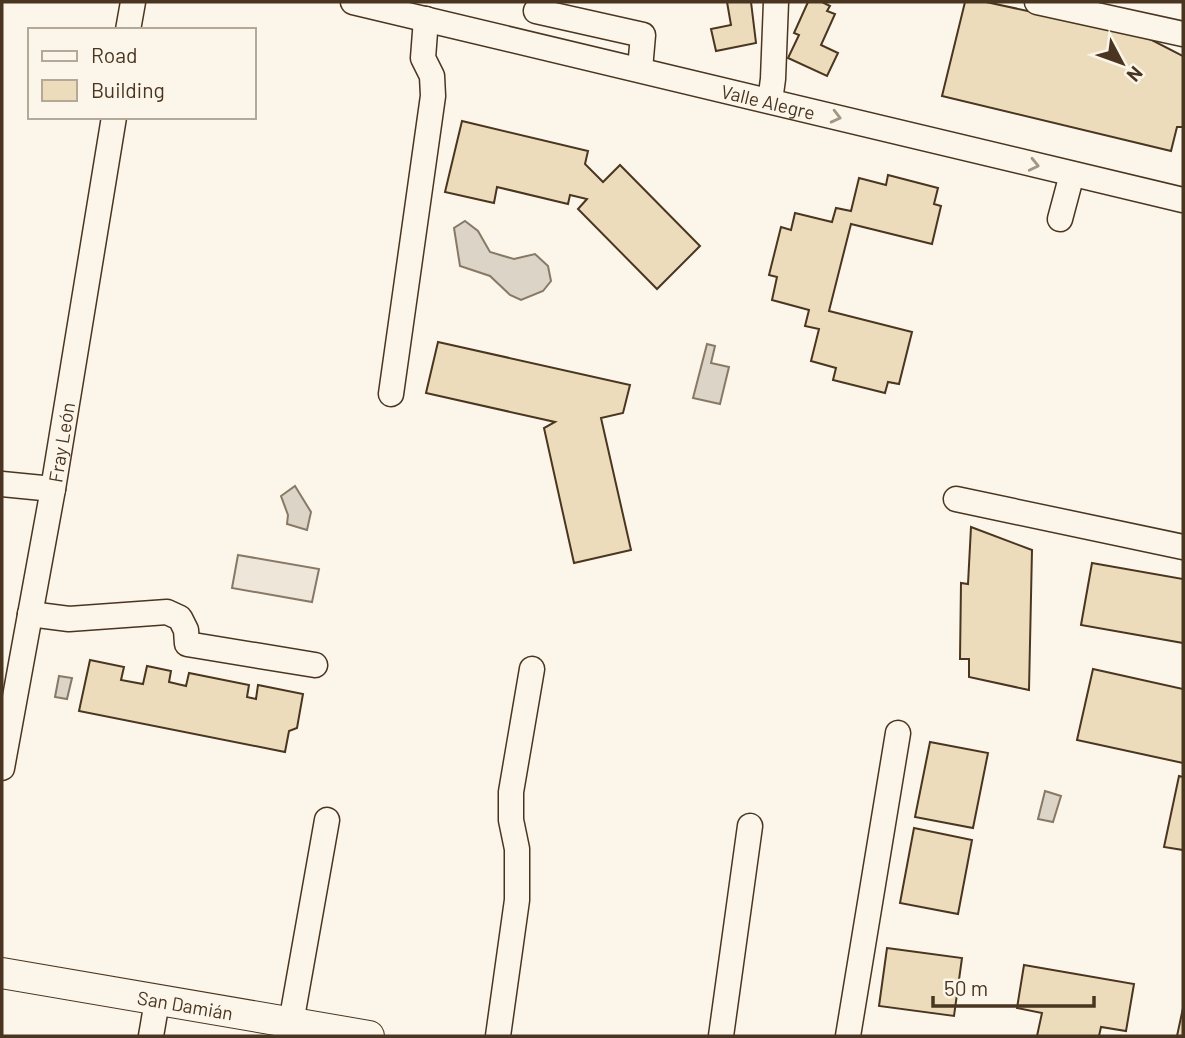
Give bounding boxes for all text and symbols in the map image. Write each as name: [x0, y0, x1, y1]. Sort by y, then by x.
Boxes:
legend: [28, 28, 256, 119]
north arrow: [1087, 28, 1157, 98]
text: Road: [91, 42, 137, 67]
text: N: [1122, 62, 1148, 87]
text: Building: [91, 77, 165, 102]
street label: Valle Alegre: [719, 79, 818, 123]
one-way arrow: [830, 109, 842, 123]
one-way arrow: [1028, 157, 1040, 171]
street label: Fray León: [43, 400, 79, 484]
scale bar: [933, 964, 1094, 1008]
text: 50 m: [944, 975, 988, 1000]
street label: San Damián: [136, 985, 235, 1024]

